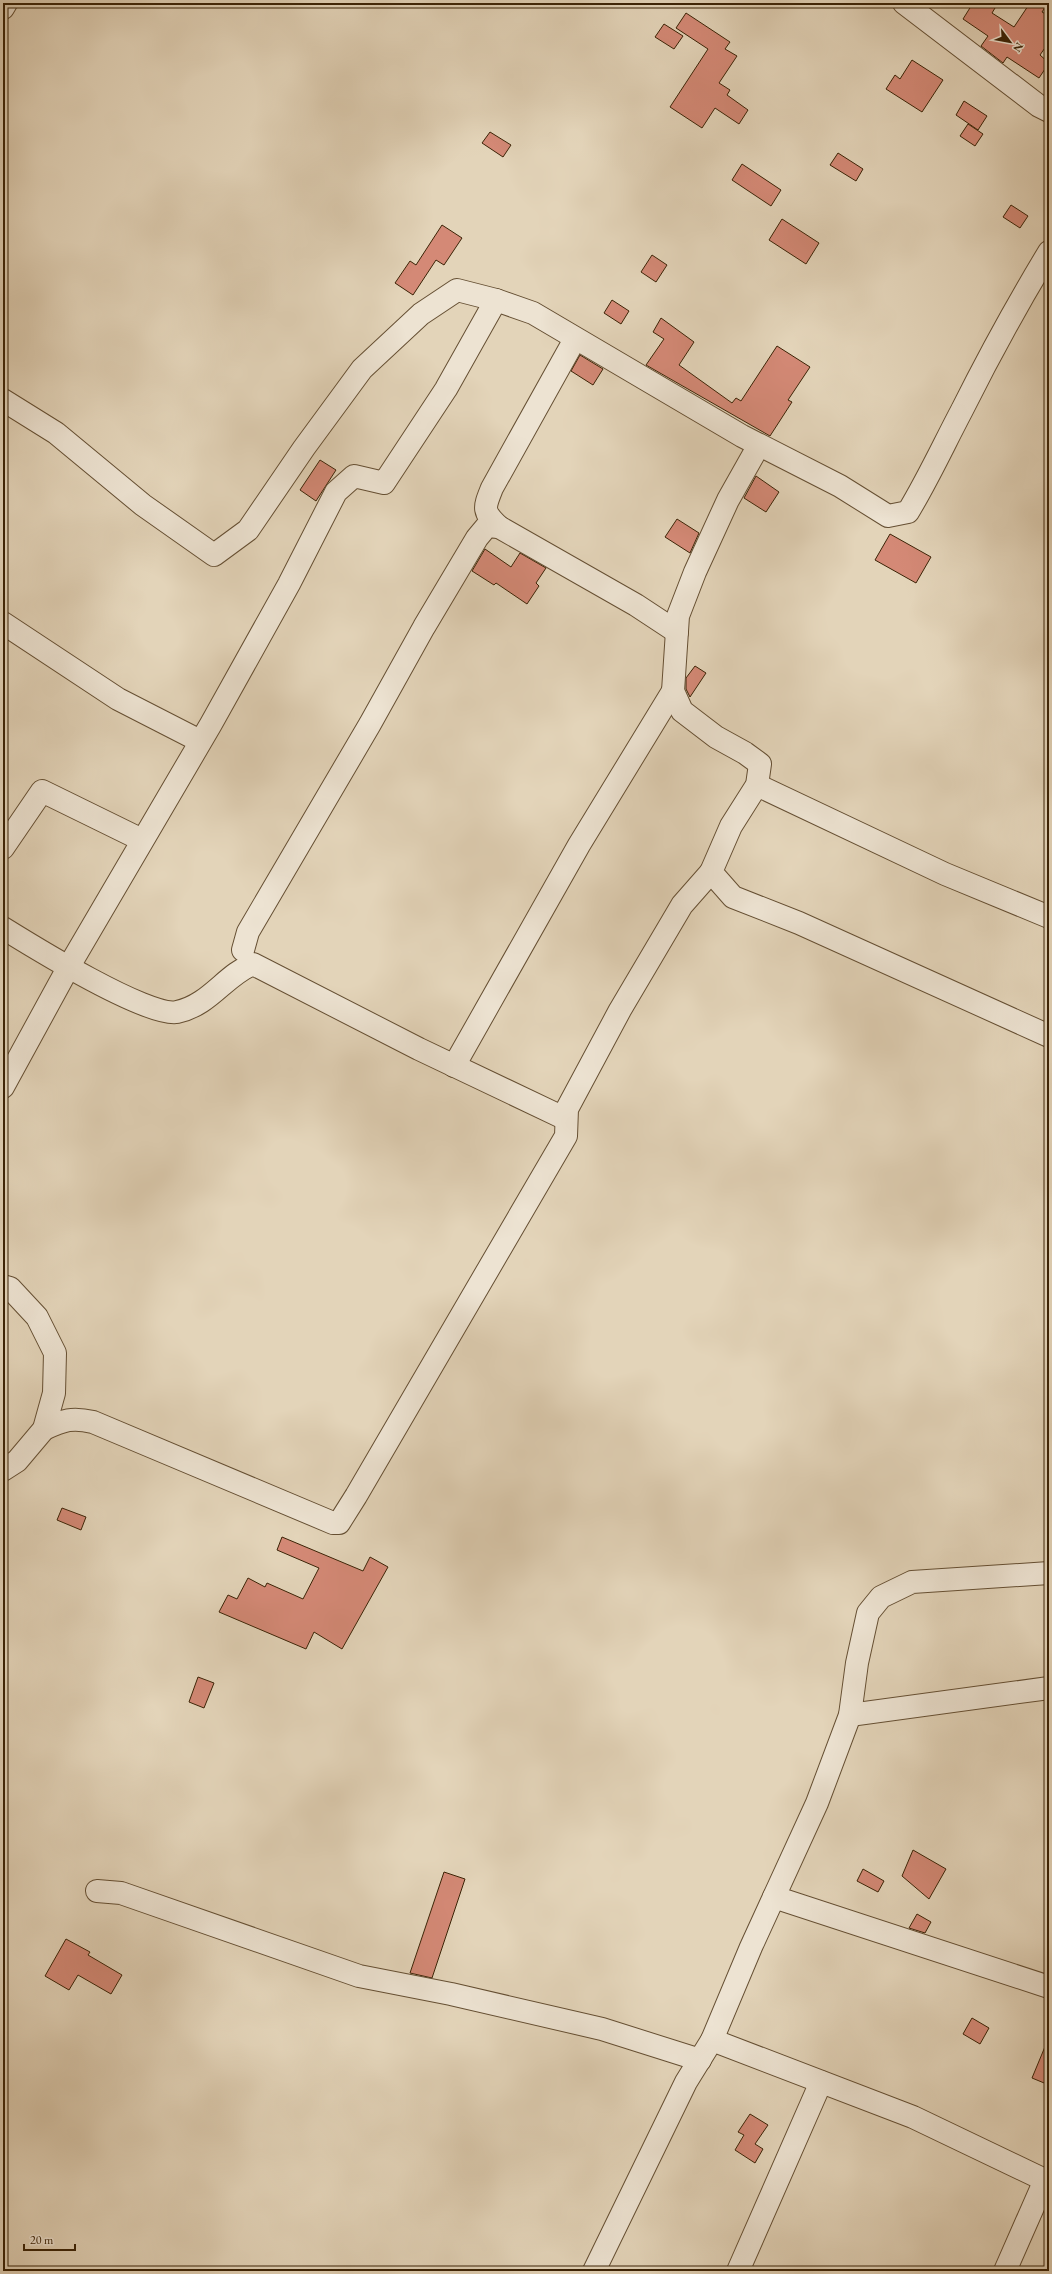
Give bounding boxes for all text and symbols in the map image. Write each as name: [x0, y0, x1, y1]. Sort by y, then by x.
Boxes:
north arrow: [990, 22, 1030, 62]
text: N: [1010, 40, 1027, 55]
scale bar: [24, 2226, 75, 2252]
text: 20 m: [30, 2232, 54, 2248]

